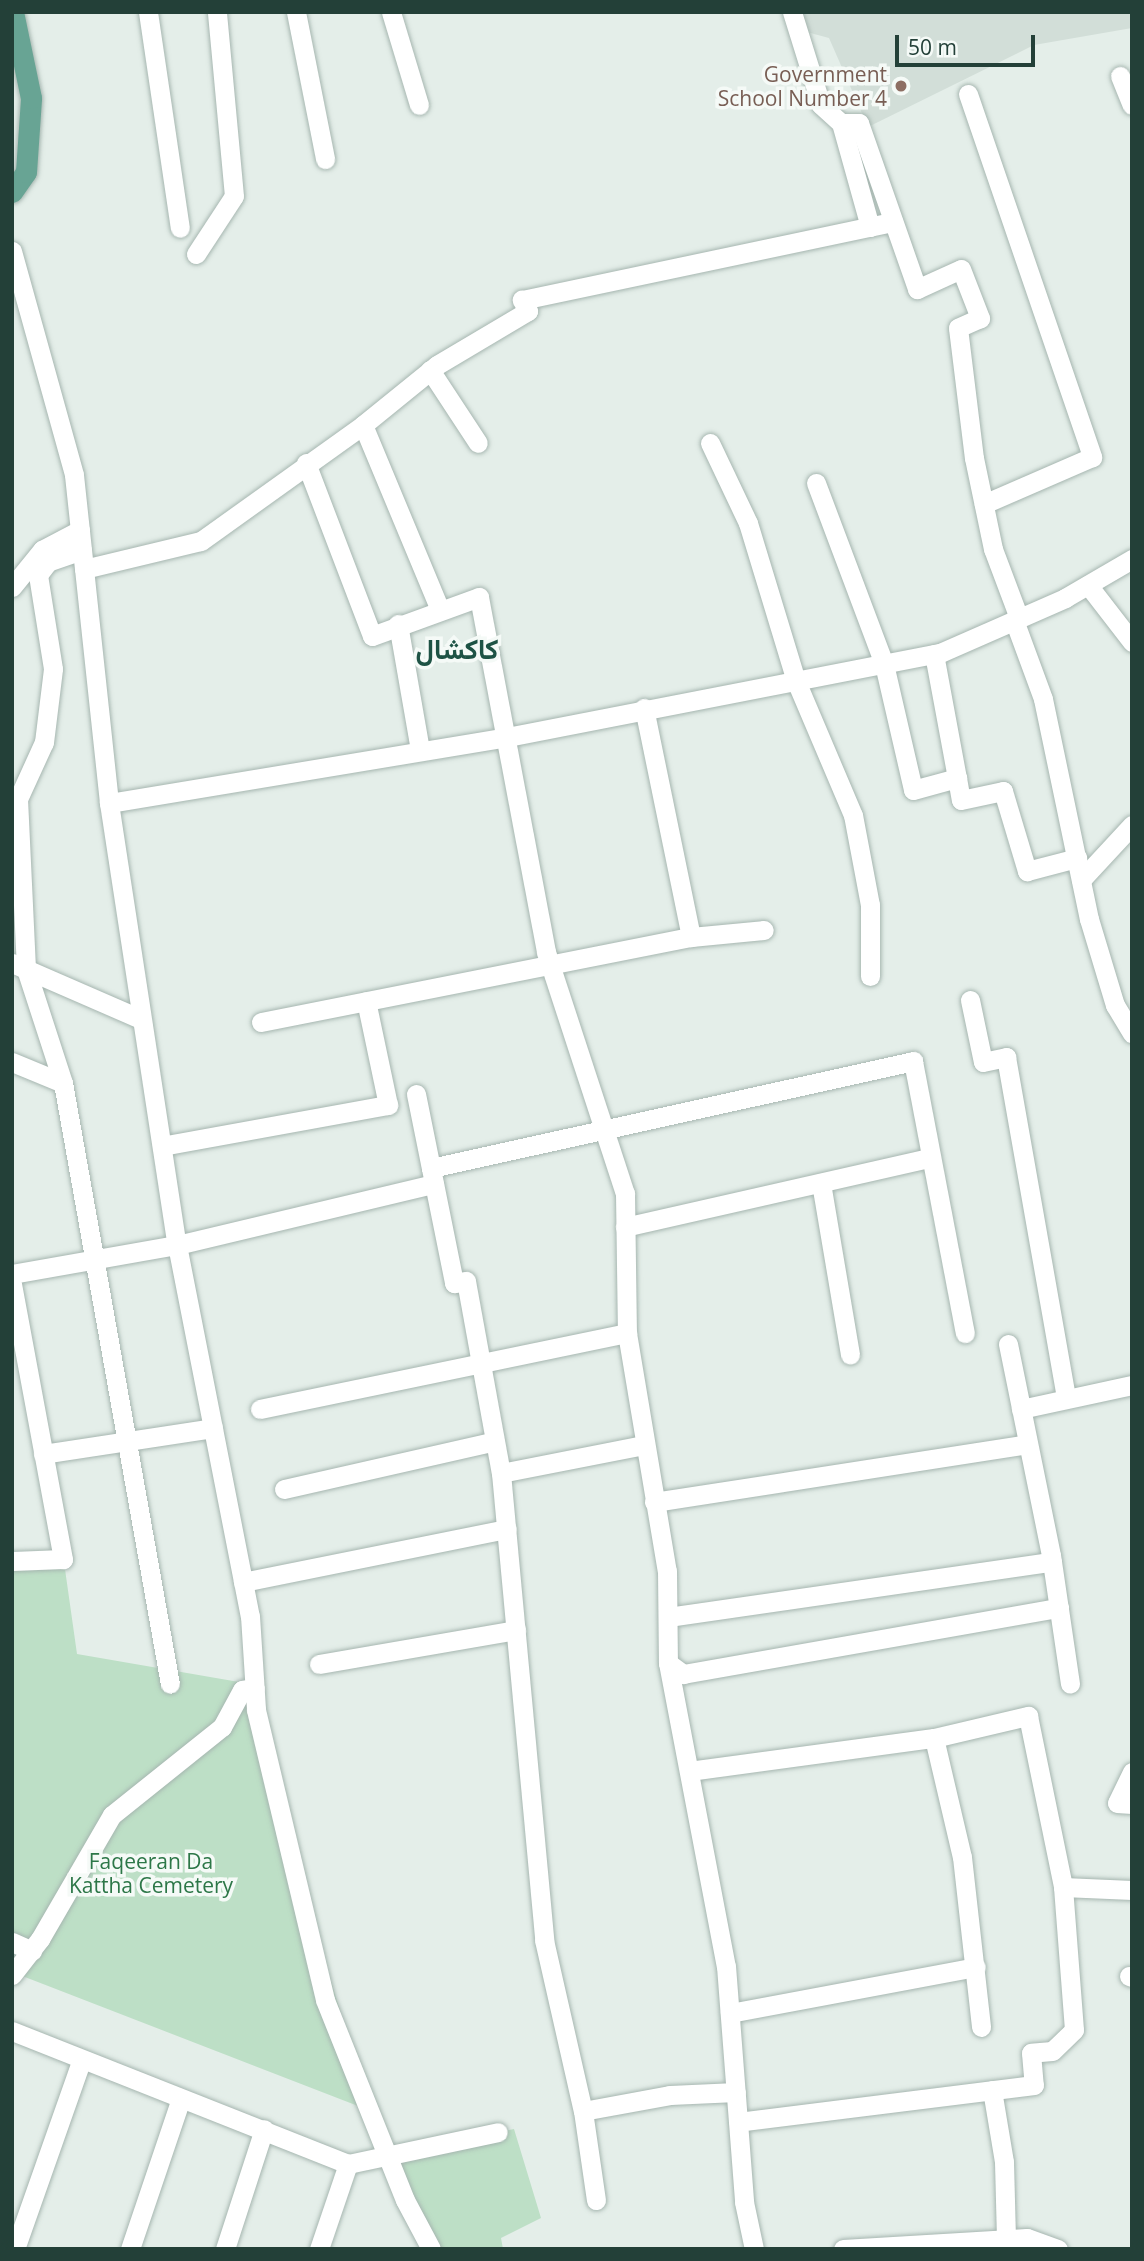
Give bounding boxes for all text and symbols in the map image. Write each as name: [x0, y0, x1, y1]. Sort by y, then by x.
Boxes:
scale bar: [899, 21, 1039, 65]
text: 50 m: [908, 33, 957, 61]
place label: Government School Number 4: [718, 61, 887, 111]
marker: Government School Number 4: [893, 78, 909, 94]
district label: کاکشال: [415, 631, 499, 665]
park label: Faqeeran Da Kattha Cemetery: [69, 1848, 233, 1898]

